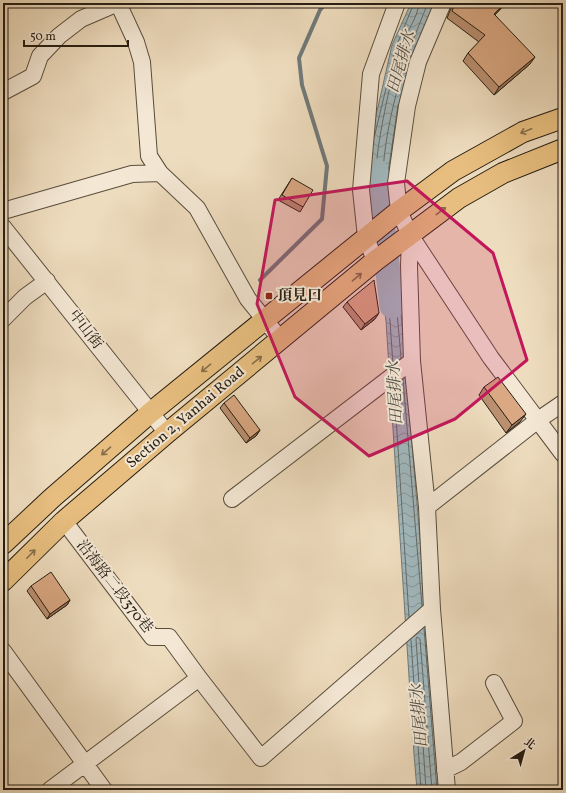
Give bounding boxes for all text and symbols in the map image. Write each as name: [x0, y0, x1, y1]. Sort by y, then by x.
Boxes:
scale bar: [24, 22, 128, 48]
water label: 田尾排水: [383, 26, 422, 96]
text: 50 m: [30, 29, 56, 45]
one-way arrow: [521, 128, 533, 136]
one-way arrow: [435, 207, 446, 216]
one-way arrow: [351, 272, 362, 281]
place label: 頂見口: [277, 286, 322, 307]
marker: 頂見口: [264, 291, 274, 301]
street label: 中山街: [63, 306, 107, 354]
one-way arrow: [251, 355, 262, 364]
water label: 田尾排水: [383, 358, 409, 426]
street label: Section 2, Yanhai Road: [122, 362, 250, 474]
one-way arrow: [200, 364, 211, 373]
one-way arrow: [101, 447, 111, 456]
street label: 沿海路二段370巷: [71, 536, 157, 638]
one-way arrow: [26, 549, 36, 559]
water label: 田尾排水: [406, 681, 434, 749]
north arrow: [504, 731, 544, 771]
text: 北: [520, 735, 538, 754]

